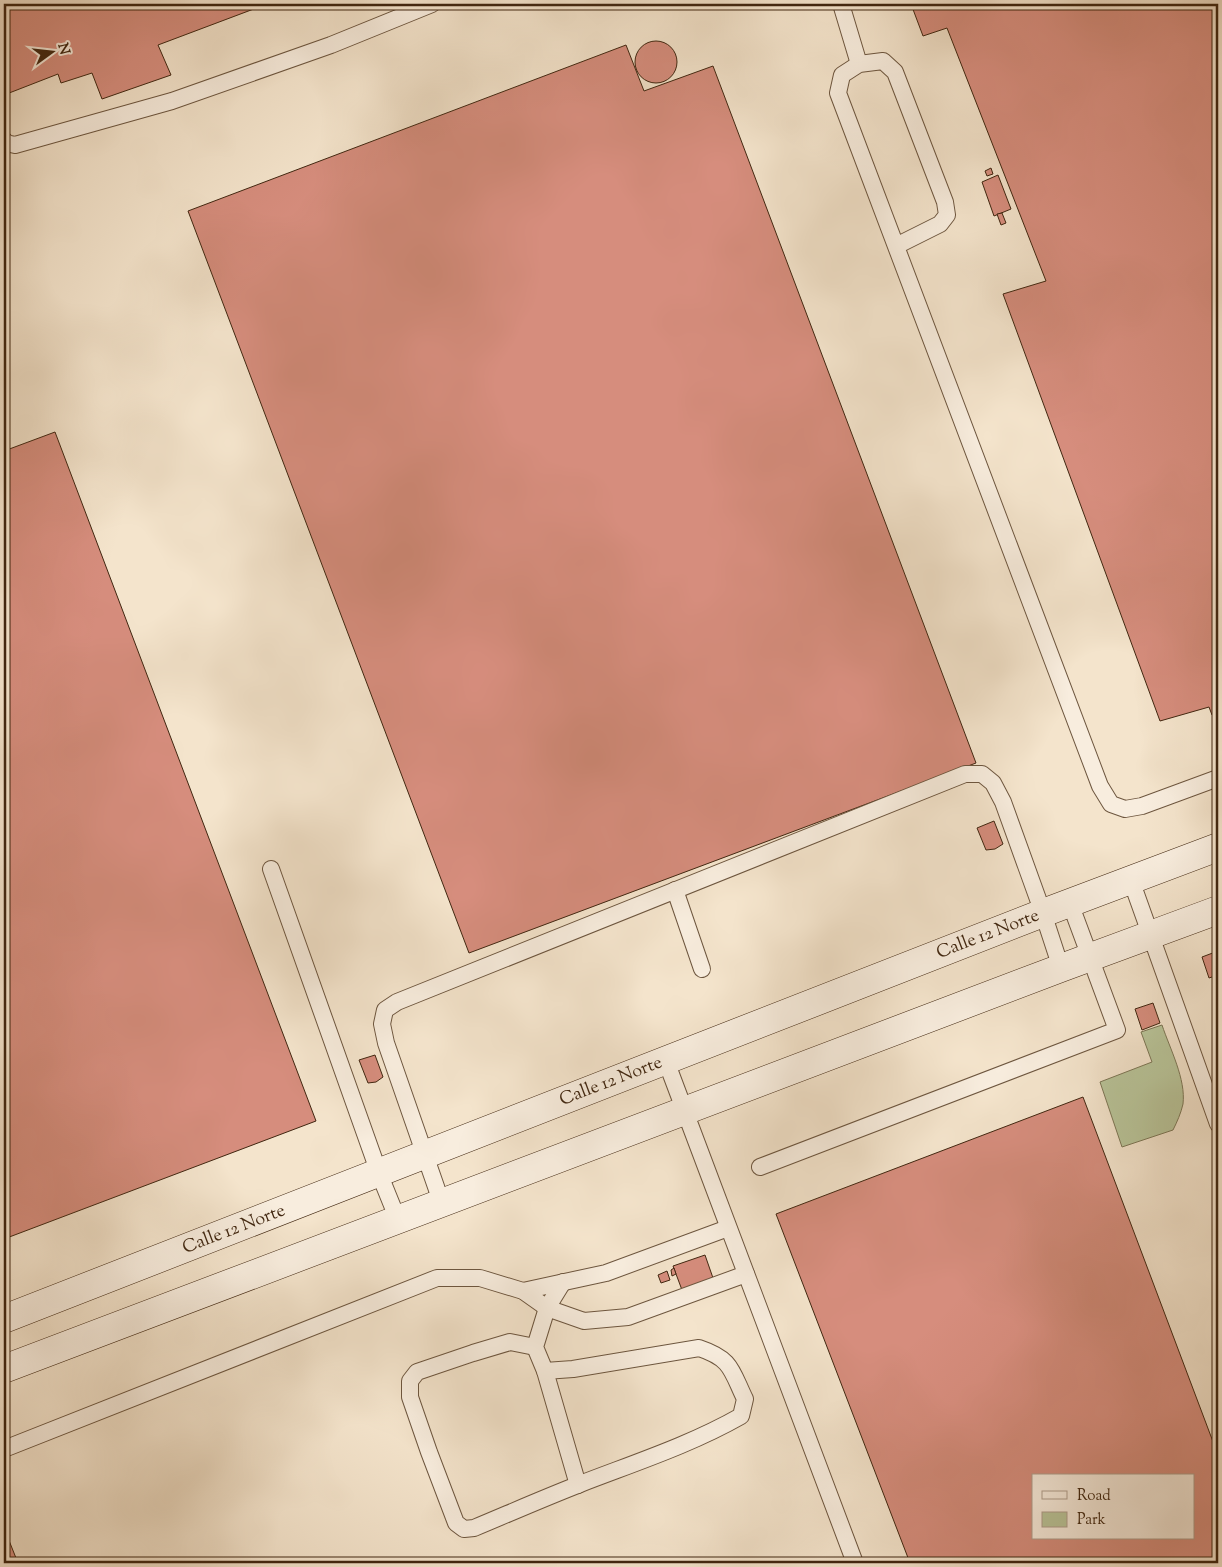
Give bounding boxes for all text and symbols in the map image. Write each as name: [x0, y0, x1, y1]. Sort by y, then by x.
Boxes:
north arrow: [28, 28, 78, 78]
text: N: [52, 41, 74, 57]
street label: Calle 12 Norte: [933, 903, 1043, 967]
street label: Calle 12 Norte: [556, 1050, 666, 1114]
street label: Calle 12 Norte: [179, 1198, 289, 1262]
legend: [1032, 1474, 1194, 1540]
text: Road: [1077, 1486, 1111, 1507]
text: Park: [1077, 1510, 1106, 1531]

